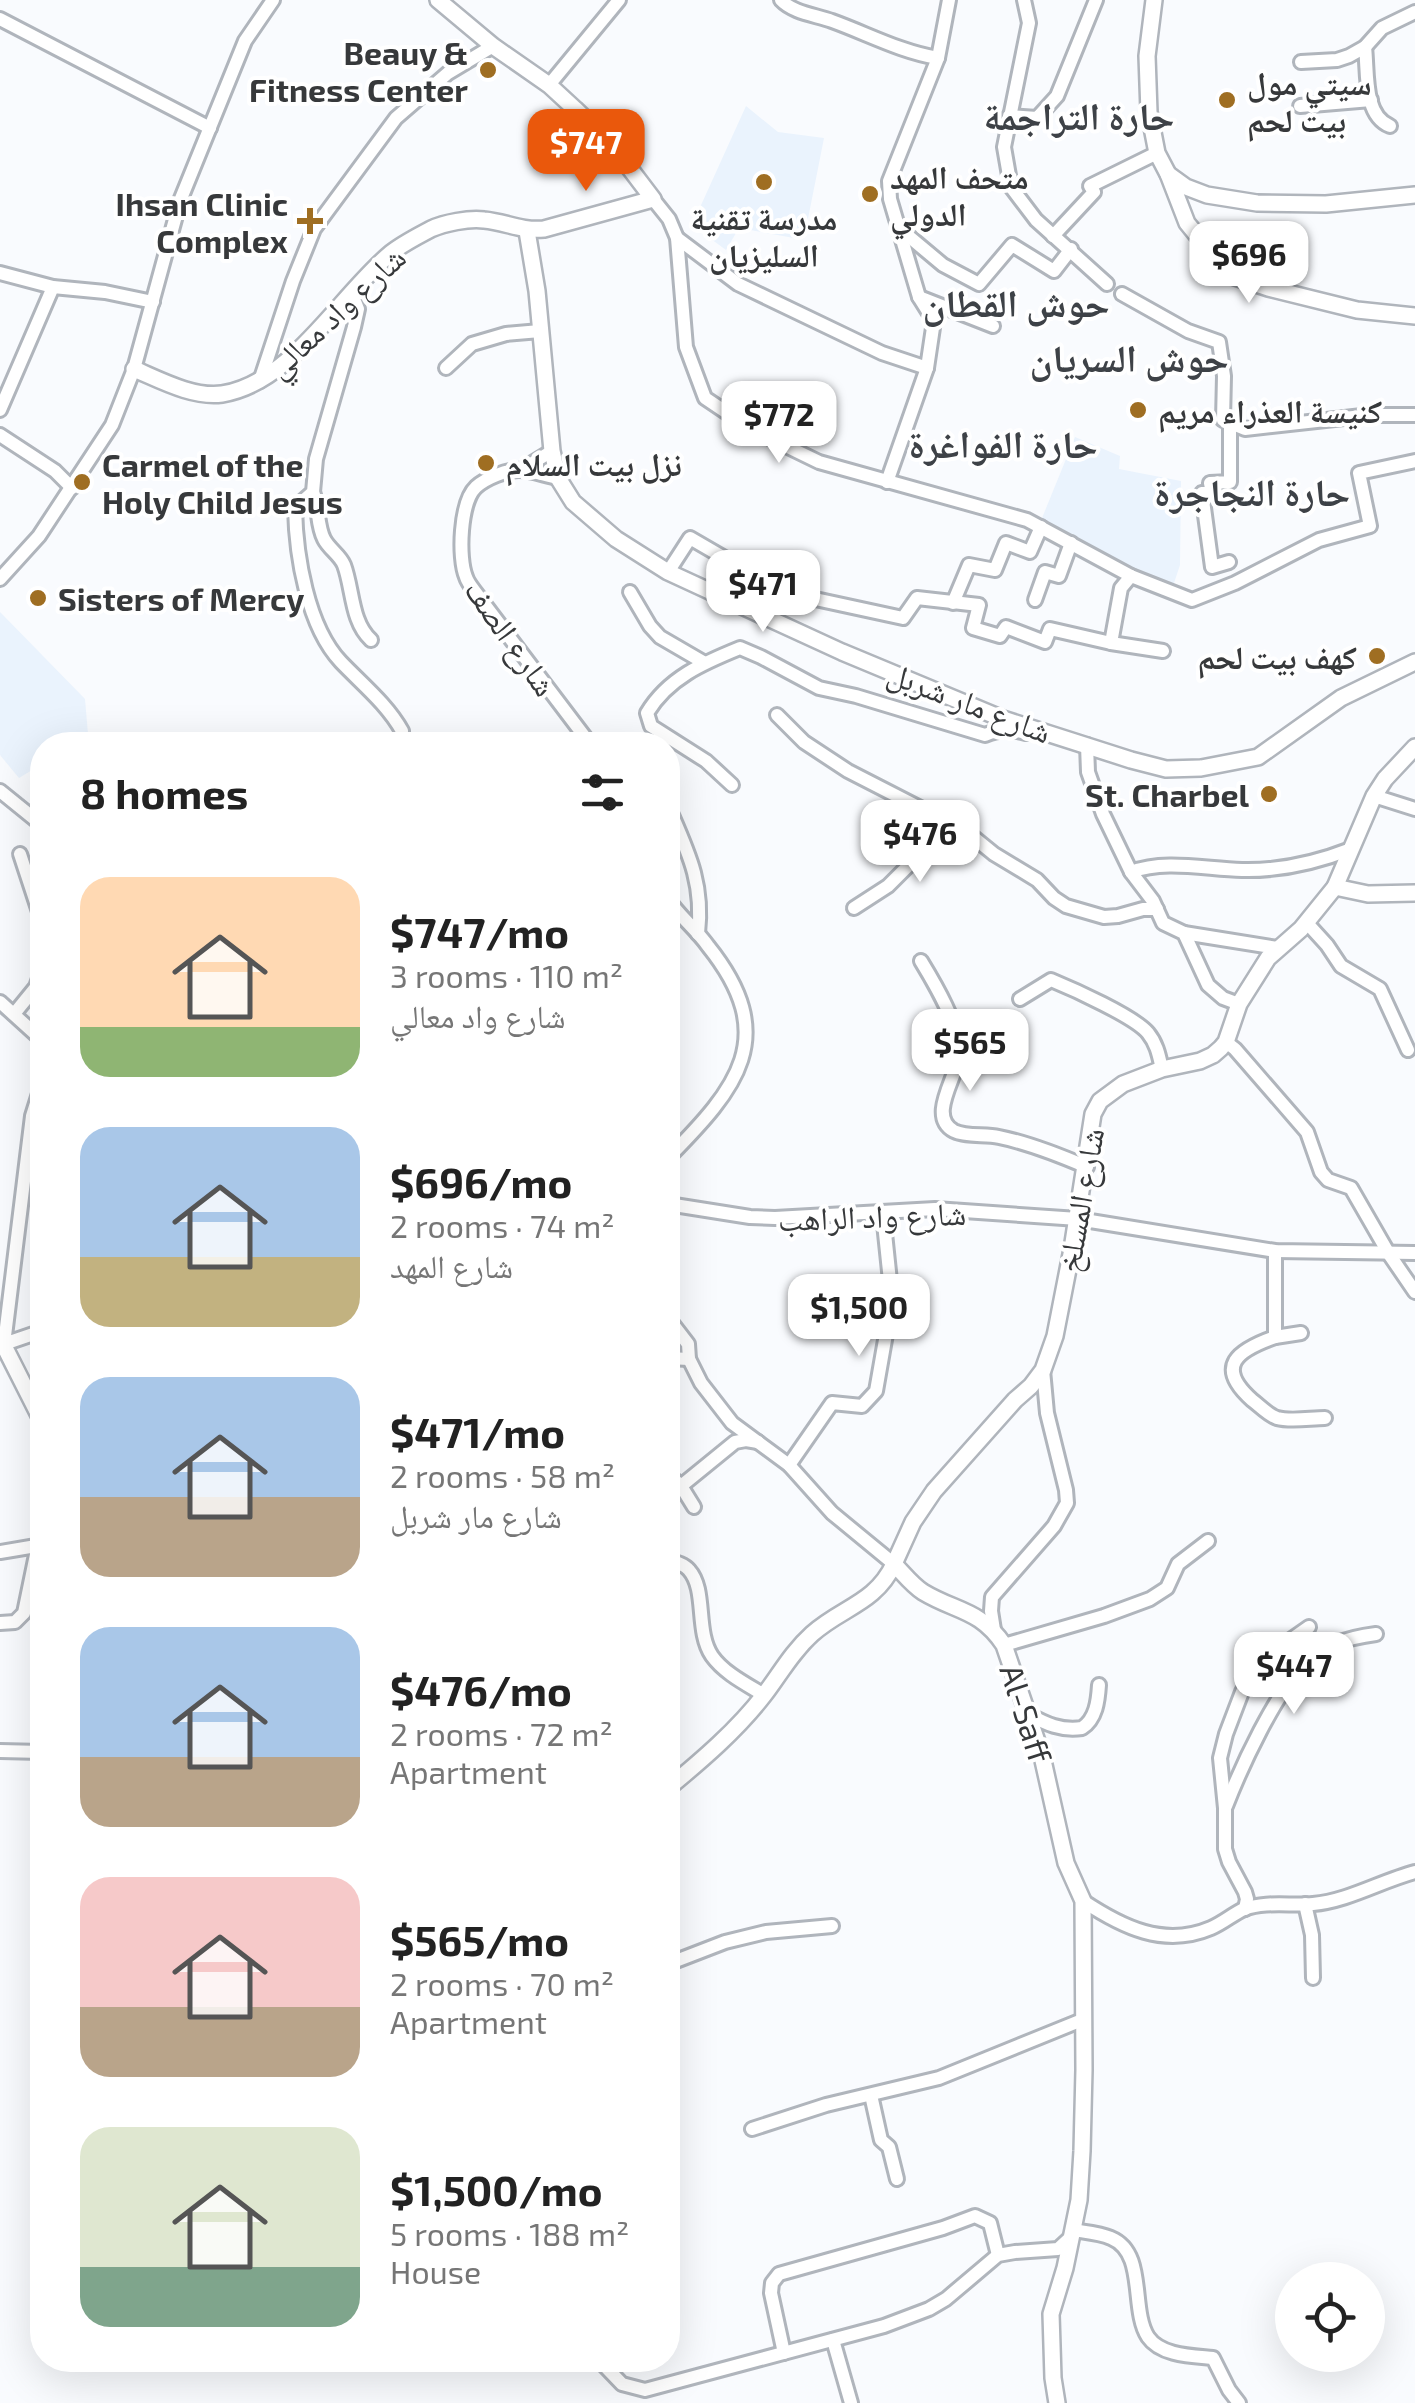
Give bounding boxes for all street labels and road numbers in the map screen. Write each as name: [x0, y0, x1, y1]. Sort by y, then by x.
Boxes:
street label: شارع واد معالي: [258, 237, 418, 391]
street label: شارع الصف: [456, 571, 566, 704]
street label: شارع مار شربل: [882, 652, 1057, 752]
street label: شارع المسلخ: [1048, 1125, 1113, 1276]
street label: شارع واد الراهب: [777, 1193, 967, 1240]
street label: Al-Saff: [993, 1659, 1061, 1768]

